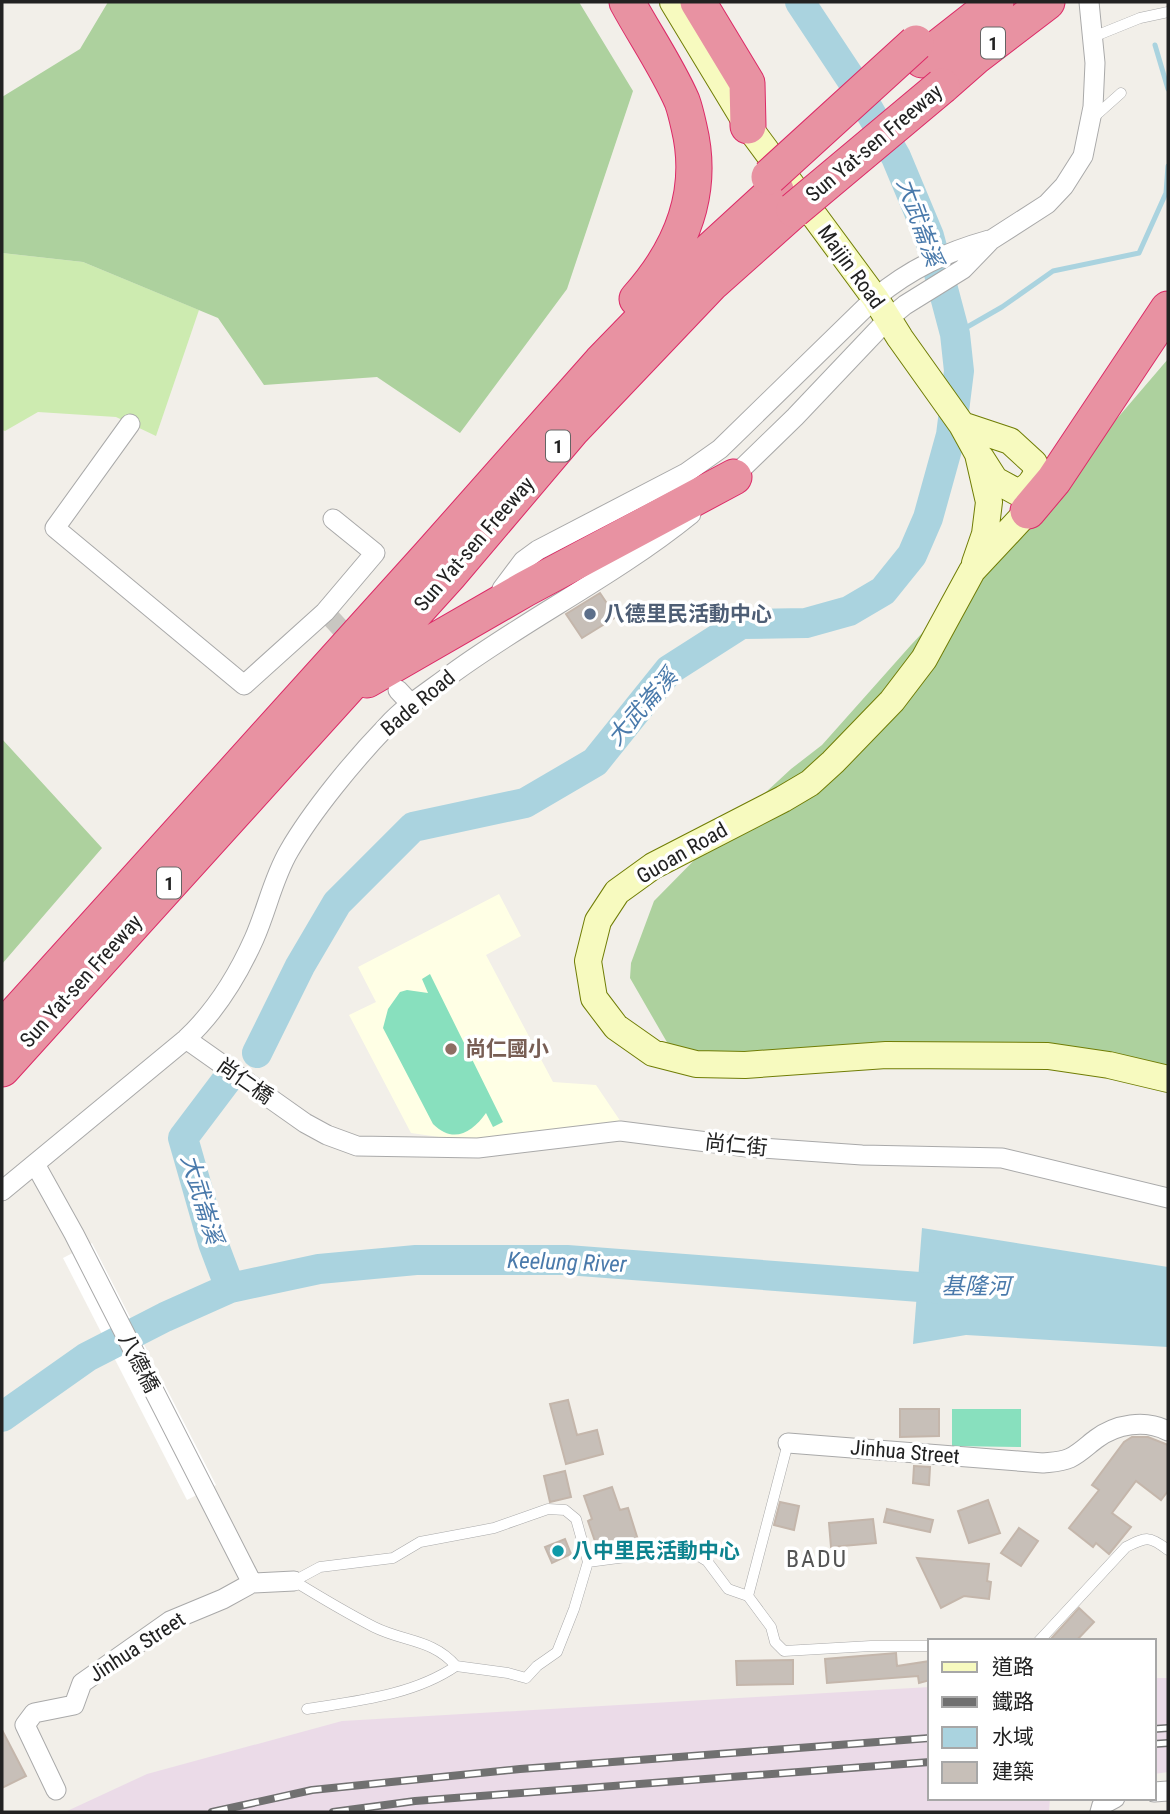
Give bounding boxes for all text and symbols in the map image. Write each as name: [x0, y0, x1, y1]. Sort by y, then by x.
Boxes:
road number: 1: [981, 28, 1005, 58]
street label: Sun Yat-sen Freeway: [801, 79, 947, 207]
water label: 大武崙溪: [891, 174, 949, 273]
street label: Maijin Road: [813, 221, 889, 313]
road number: 1: [546, 430, 570, 462]
street label: Sun Yat-sen Freeway: [409, 472, 539, 616]
place label: 八德里民活動中心: [604, 602, 772, 626]
marker: 八德里民活動中心: [582, 606, 598, 622]
water label: 大武崙溪: [602, 661, 685, 751]
street label: Bade Road: [376, 665, 460, 741]
street label: Guoan Road: [633, 818, 731, 888]
road number: 1: [157, 868, 181, 898]
street label: Sun Yat-sen Freeway: [15, 910, 147, 1052]
place label: 尚仁國小: [465, 1037, 549, 1061]
marker: 尚仁國小: [443, 1041, 459, 1057]
street label: 尚仁橋: [212, 1053, 278, 1109]
street label: 尚仁街: [703, 1130, 769, 1160]
water label: 大武崙溪: [175, 1151, 229, 1250]
water label: Keelung River: [507, 1247, 628, 1278]
water label: 基隆河: [942, 1273, 1015, 1300]
street label: 八德橋: [114, 1329, 164, 1397]
street label: Jinhua Street: [849, 1435, 961, 1469]
place label: 八中里民活動中心: [572, 1539, 740, 1563]
marker: 八中里民活動中心: [550, 1543, 566, 1559]
district label: BADU: [786, 1545, 848, 1573]
street label: Jinhua Street: [85, 1607, 189, 1687]
legend: [928, 1639, 1156, 1800]
text: 道路: [992, 1655, 1034, 1679]
text: 鐵路: [992, 1690, 1034, 1714]
text: 水域: [992, 1725, 1034, 1749]
text: 建築: [992, 1760, 1034, 1784]

